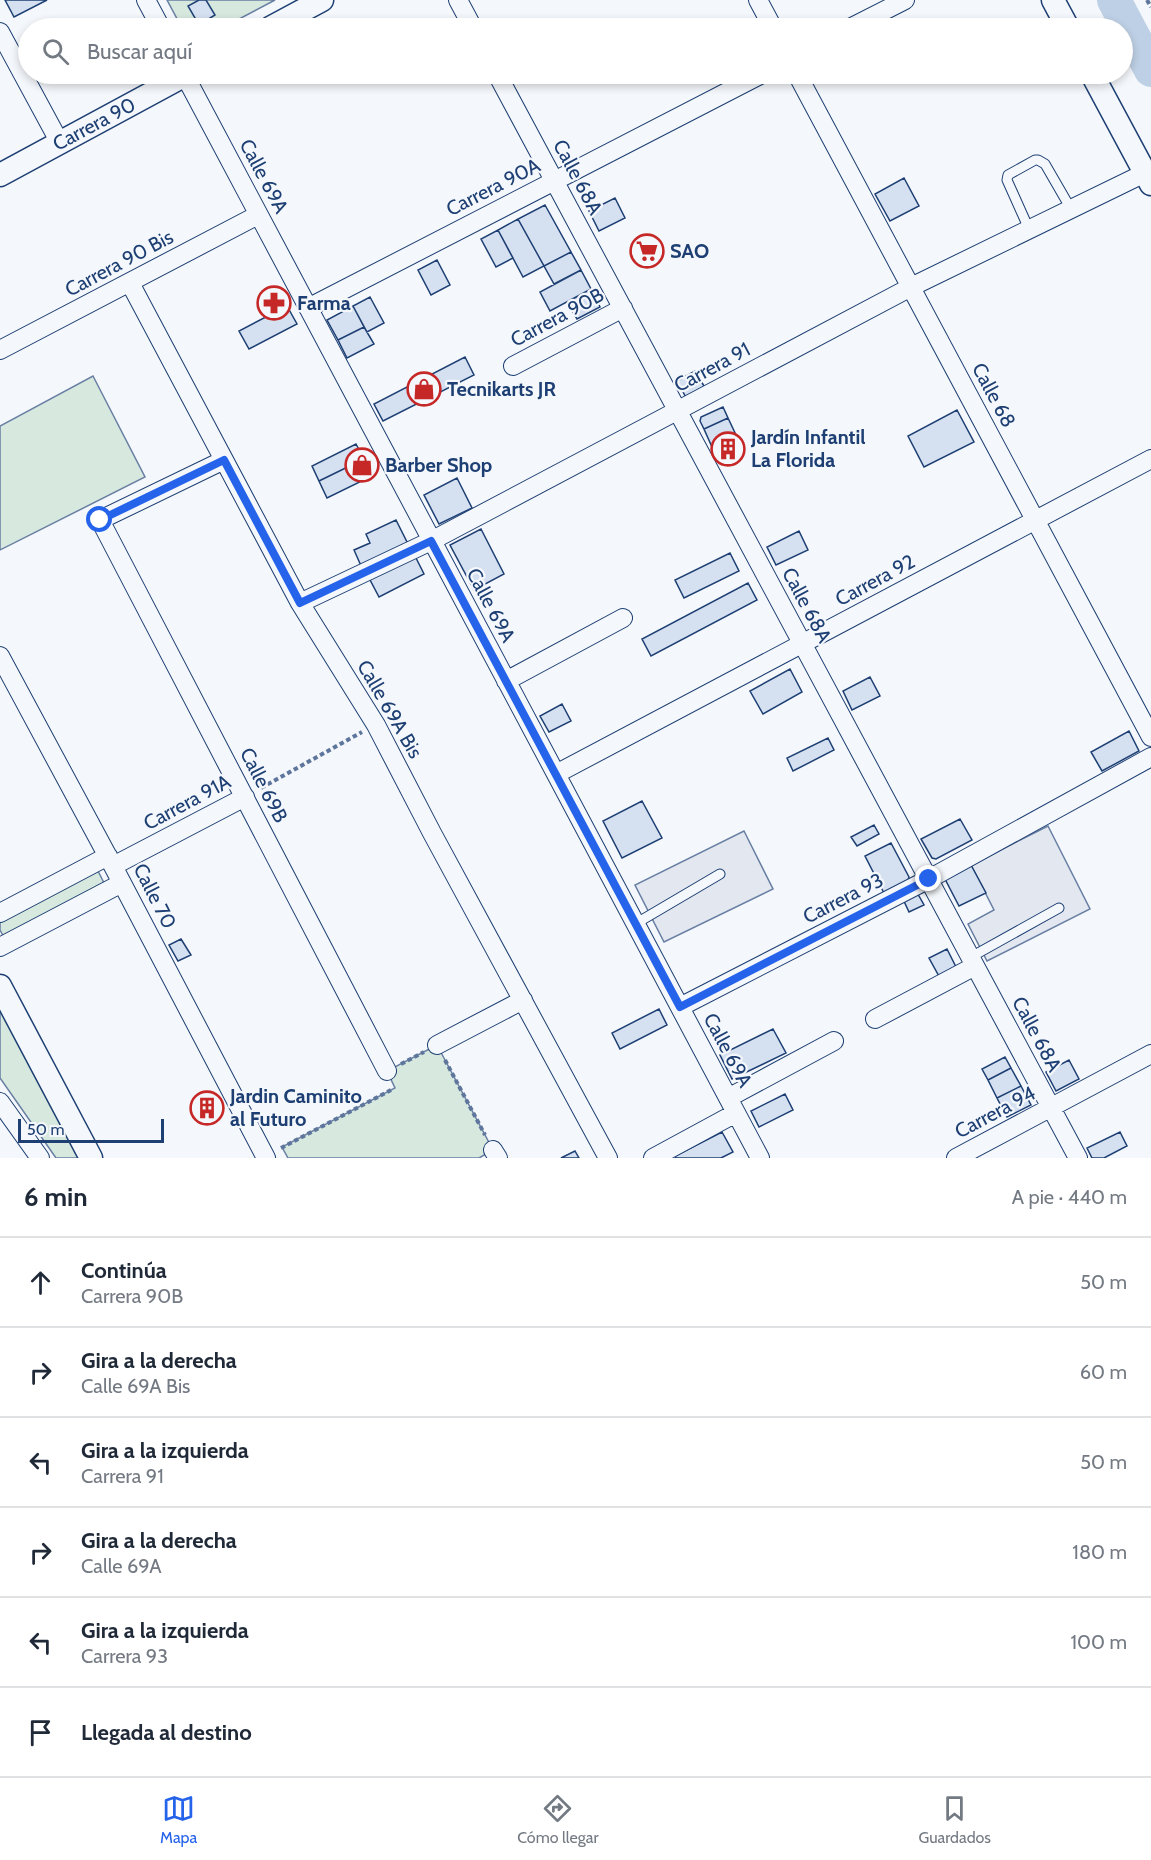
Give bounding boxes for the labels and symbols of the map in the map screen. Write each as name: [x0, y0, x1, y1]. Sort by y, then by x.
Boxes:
street label: Carrera 90: [49, 92, 139, 156]
street label: Calle 69A: [234, 135, 294, 218]
street label: Calle 68A: [548, 135, 608, 219]
street label: Carrera 90A: [442, 153, 545, 221]
street label: Carrera 90 Bis: [61, 224, 177, 302]
supermarket icon: SAO: [629, 233, 665, 269]
place label: SAO: [670, 239, 709, 263]
street label: Carrera 90B: [506, 282, 608, 352]
pharmacy icon: Farma: [256, 285, 292, 321]
place label: Farma: [297, 291, 351, 315]
street label: Carrera 91: [670, 337, 754, 397]
street label: Calle 68: [967, 359, 1021, 431]
shop icon: Tecnikarts JR: [406, 371, 442, 407]
place label: Tecnikarts JR: [447, 377, 556, 401]
place label: Jardín Infantil La Florida: [750, 425, 866, 472]
building icon: Jardín Infantil La Florida: [710, 431, 746, 467]
shop icon: Barber Shop: [344, 447, 380, 483]
place label: Barber Shop: [385, 453, 492, 477]
route start: [86, 506, 112, 532]
street label: Carrera 92: [831, 549, 919, 611]
street label: Calle 68A: [777, 563, 837, 647]
street label: Calle 69A: [461, 564, 521, 647]
street label: Calle 69A Bis: [352, 656, 428, 762]
street label: Calle 69B: [235, 744, 293, 826]
street label: Carrera 91A: [139, 769, 235, 835]
street label: Calle 70: [128, 859, 182, 933]
route end: [915, 865, 941, 891]
street label: Carrera 93: [799, 868, 887, 928]
street label: Calle 68A: [1007, 992, 1067, 1076]
street label: Calle 69A: [698, 1009, 758, 1092]
street label: Carrera 94: [951, 1081, 1040, 1143]
place label: Jardin Caminito al Futuro: [229, 1084, 362, 1131]
building icon: Jardin Caminito al Futuro: [189, 1090, 225, 1126]
scale bar: [18, 1116, 164, 1144]

